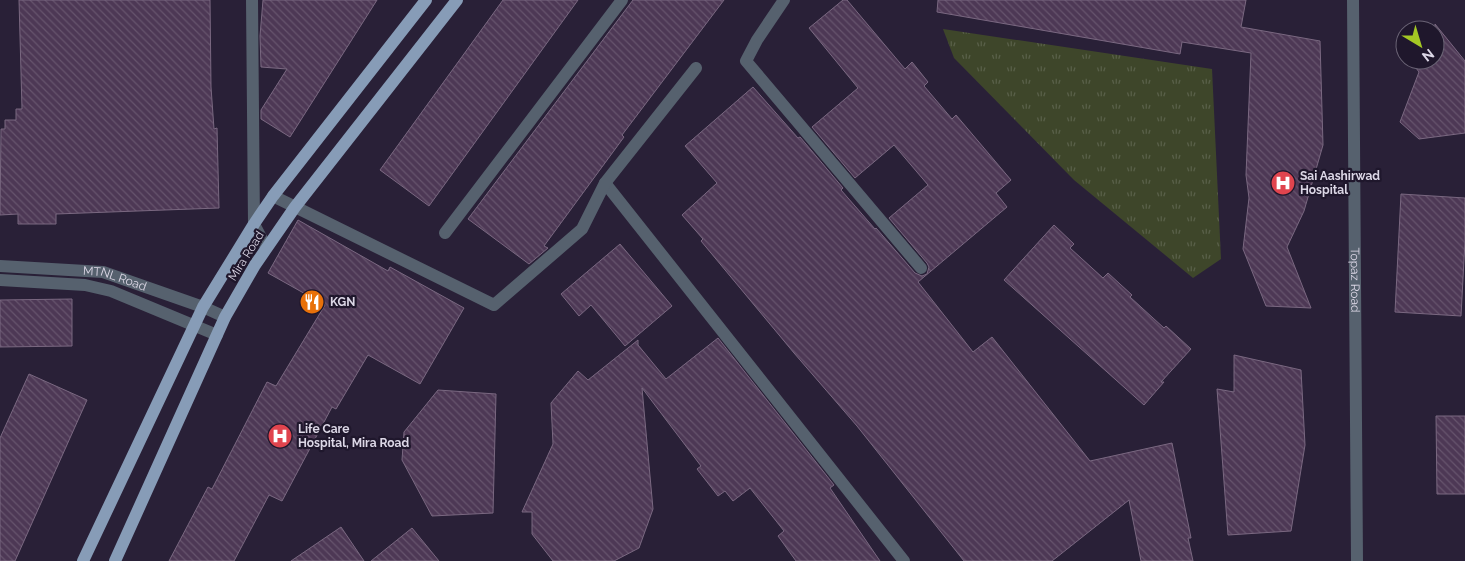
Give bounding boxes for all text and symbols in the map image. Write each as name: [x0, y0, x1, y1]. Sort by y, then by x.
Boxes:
north arrow: [1395, 20, 1445, 70]
text: N: [1419, 46, 1437, 65]
place label: Sai Aashirwad Hospital: [1300, 169, 1380, 197]
hospital icon: Sai Aashirwad Hospital: [1270, 170, 1296, 196]
street label: Mira Road: [225, 229, 267, 283]
street label: Topaz Road: [1348, 248, 1362, 312]
street label: MTNL Road: [83, 264, 148, 294]
restaurant icon: KGN: [299, 289, 325, 315]
place label: KGN: [330, 295, 355, 309]
place label: Life Care Hospital, Mira Road: [298, 422, 409, 450]
hospital icon: Life Care Hospital, Mira Road: [267, 423, 293, 449]

